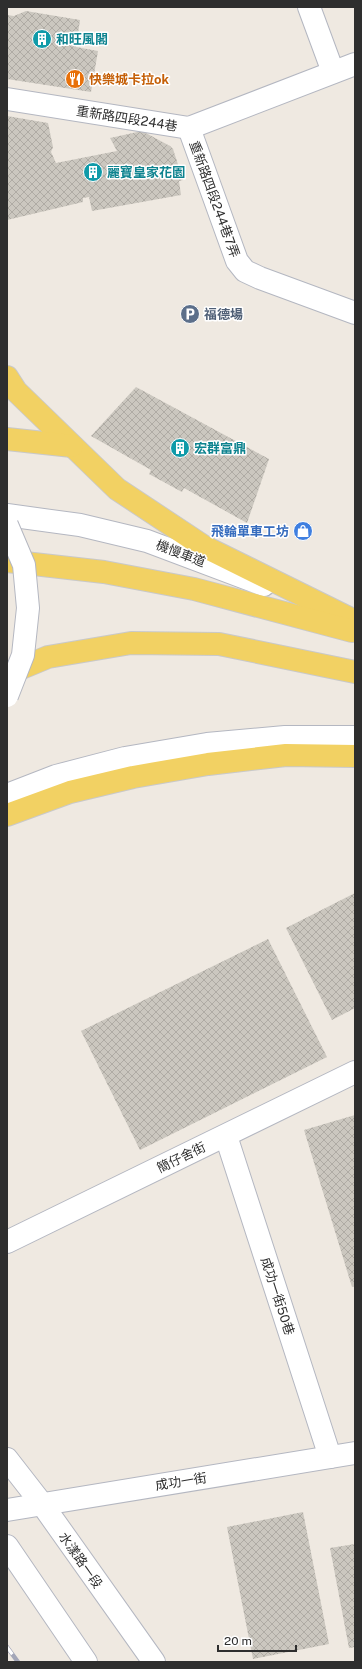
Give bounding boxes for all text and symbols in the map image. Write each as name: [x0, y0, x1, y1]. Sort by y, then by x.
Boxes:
building icon: 和旺風閣: [31, 28, 53, 50]
place label: 和旺風閣: [56, 32, 108, 47]
restaurant icon: 快樂城卡拉ok: [64, 68, 86, 90]
place label: 快樂城卡拉ok: [89, 72, 169, 87]
street label: 重新路四段244巷: [75, 103, 179, 134]
street label: 重新路四段244巷7弄: [186, 139, 243, 259]
building icon: 麗寶皇家花園: [82, 161, 104, 183]
place label: 麗寶皇家花園: [107, 165, 185, 180]
parking icon: 福德場: [179, 303, 201, 325]
place label: 福德場: [204, 307, 243, 322]
building icon: 宏群富鼎: [169, 437, 191, 459]
place label: 宏群富鼎: [194, 441, 246, 456]
shop icon: 飛輪單車工坊: [292, 520, 314, 542]
place label: 飛輪單車工坊: [211, 524, 289, 539]
street label: 機慢車道: [154, 537, 208, 570]
street label: 簡仔舍街: [155, 1139, 208, 1176]
street label: 成功一街50巷: [258, 1255, 297, 1337]
street label: 成功一街: [154, 1470, 208, 1493]
street label: 水漾路一段: [56, 1529, 105, 1591]
scale bar: [218, 1627, 296, 1653]
text: 20 m: [224, 1634, 252, 1648]

